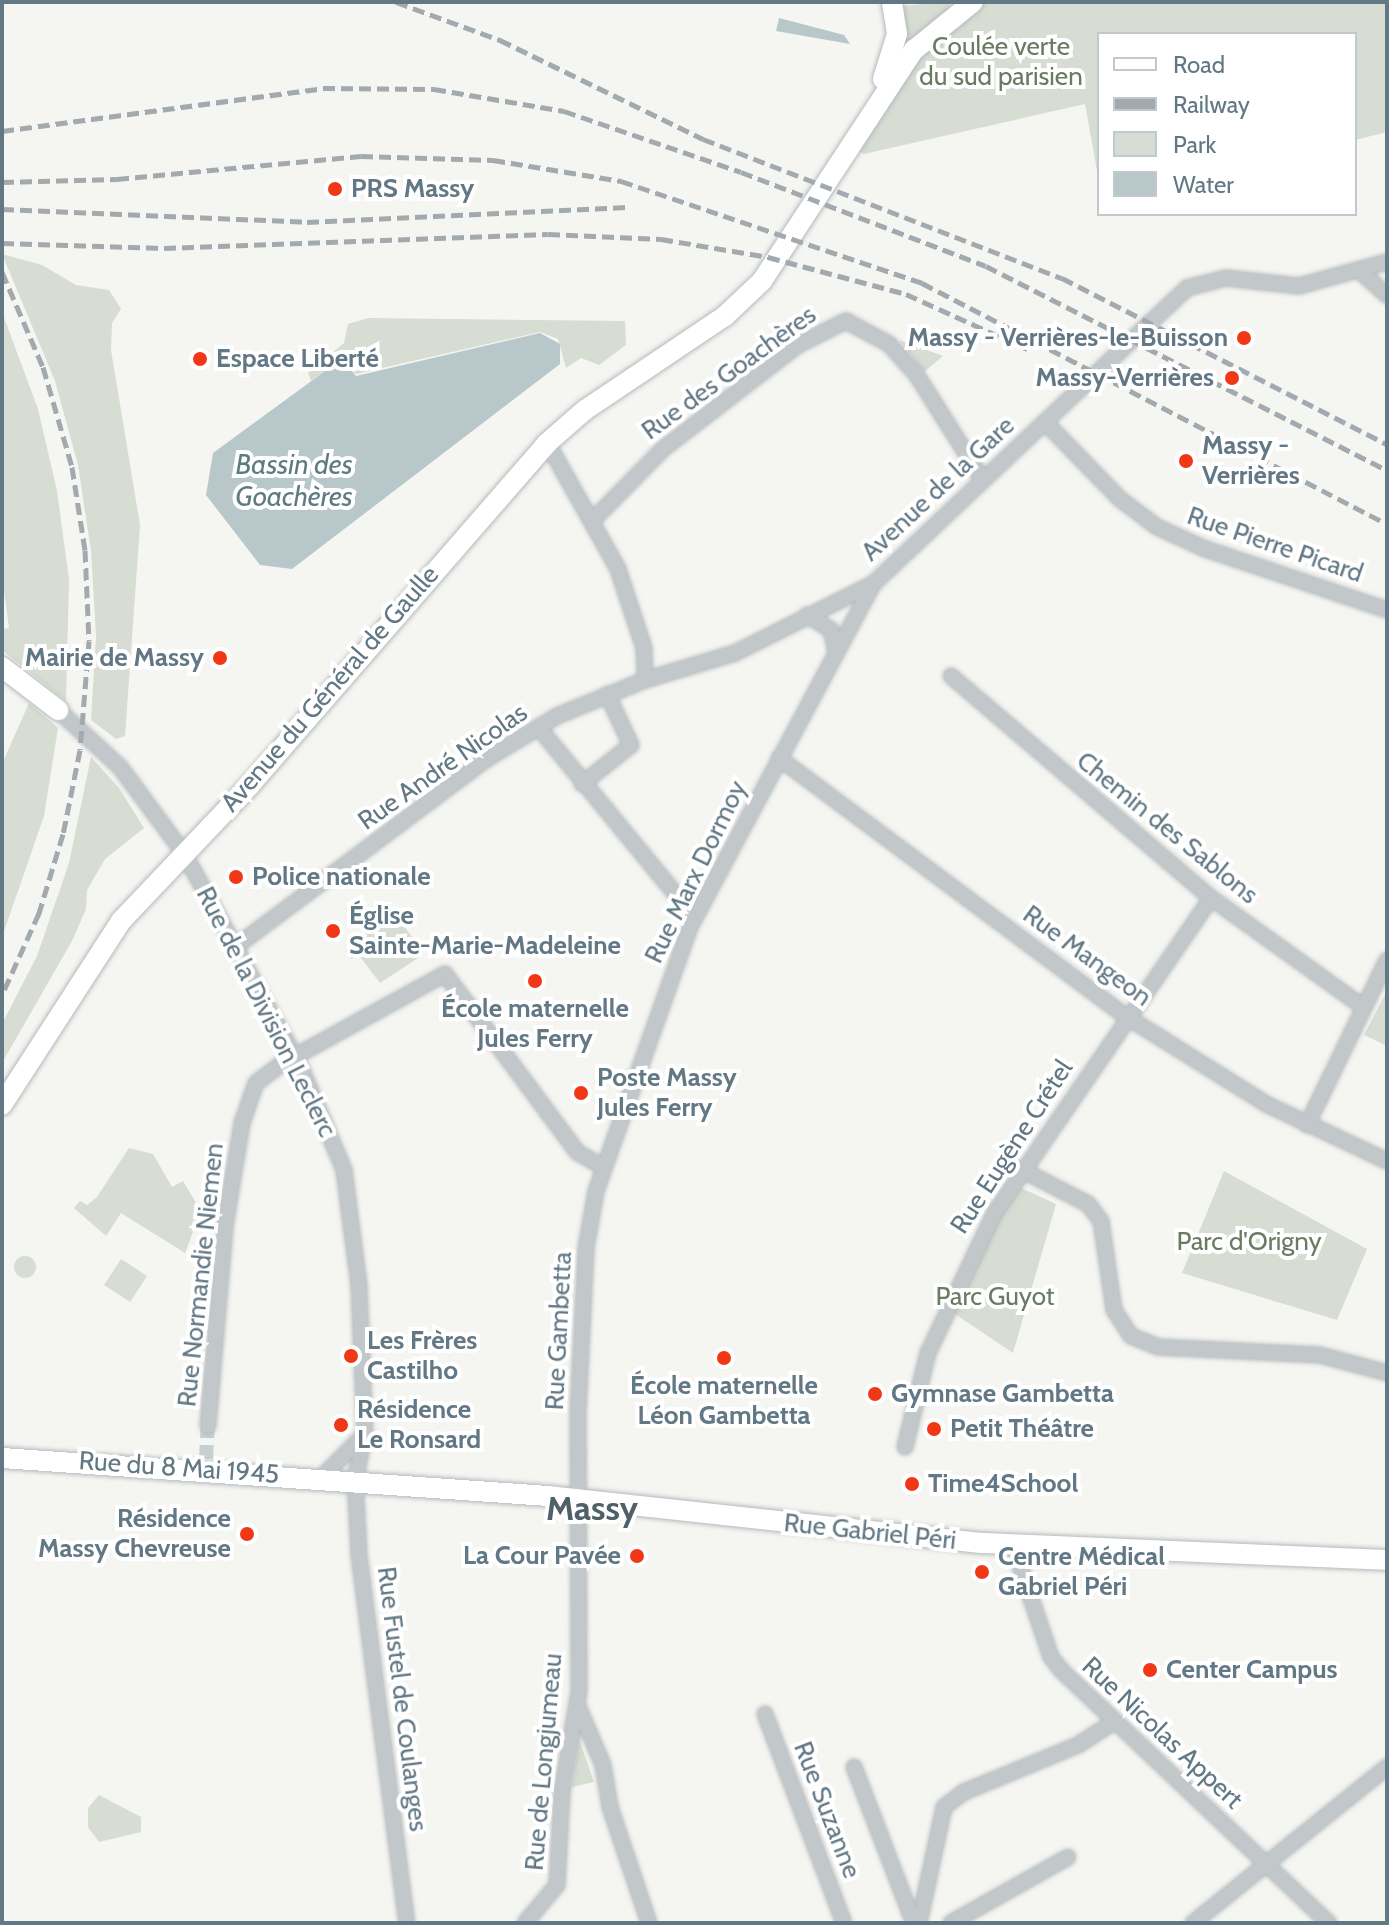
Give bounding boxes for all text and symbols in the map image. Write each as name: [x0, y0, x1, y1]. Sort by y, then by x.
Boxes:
park label: Coulée verte du sud parisien: [919, 31, 1083, 92]
legend: [1097, 32, 1357, 216]
text: Road: [1173, 50, 1225, 79]
text: Railway: [1173, 90, 1250, 119]
text: Park: [1173, 130, 1216, 159]
text: Water: [1173, 170, 1234, 199]
place label: PRS Massy: [351, 173, 474, 205]
marker: PRS Massy: [326, 180, 344, 198]
street label: Rue des Goachères: [636, 299, 822, 447]
place label: Massy - Verrières-le-Buisson: [908, 322, 1228, 354]
marker: Massy - Verrières-le-Buisson: [1235, 329, 1253, 347]
place label: Espace Liberté: [216, 343, 379, 375]
marker: Espace Liberté: [191, 350, 209, 368]
place label: Massy-Verrières: [1035, 362, 1214, 394]
marker: Massy-Verrières: [1221, 367, 1243, 389]
street label: Avenue de la Gare: [855, 410, 1021, 568]
place label: Massy - Verrières: [1202, 430, 1300, 492]
water label: Bassin des Goachères: [235, 447, 353, 513]
marker: Massy - Verrières: [1177, 452, 1195, 470]
street label: Rue Pierre Picard: [1183, 500, 1367, 590]
street label: Avenue du Général de Gaulle: [215, 560, 445, 818]
place label: Mairie de Massy: [25, 642, 204, 674]
marker: Mairie de Massy: [211, 649, 229, 667]
street label: Rue André Nicolas: [353, 697, 533, 837]
street label: Chemin des Sablons: [1070, 745, 1264, 911]
street label: Rue Marx Dormoy: [638, 776, 754, 968]
place label: Police nationale: [252, 861, 431, 893]
marker: Police nationale: [227, 868, 245, 886]
street label: Rue de la Division Leclerc: [189, 882, 343, 1142]
street label: Rue Mangeon: [1017, 899, 1157, 1013]
place label: Église Sainte-Marie-Madeleine: [349, 900, 621, 962]
marker: Église Sainte-Marie-Madeleine: [324, 922, 342, 940]
marker: École maternelle Jules Ferry: [526, 972, 544, 990]
place label: École maternelle Jules Ferry: [441, 993, 629, 1054]
street label: Rue Eugène Crétel: [944, 1054, 1080, 1240]
place label: Poste Massy Jules Ferry: [597, 1062, 737, 1124]
marker: Poste Massy Jules Ferry: [572, 1084, 590, 1102]
street label: Rue Normandie Niemen: [172, 1142, 230, 1408]
park label: Parc d'Origny: [1176, 1226, 1322, 1258]
street label: Rue Gambetta: [539, 1251, 579, 1411]
park label: Parc Guyot: [935, 1281, 1055, 1313]
place label: Les Frères Castilho: [367, 1325, 477, 1386]
marker: Les Frères Castilho: [342, 1347, 360, 1365]
marker: École maternelle Léon Gambetta: [715, 1349, 733, 1367]
place label: École maternelle Léon Gambetta: [630, 1370, 818, 1432]
place label: Gymnase Gambetta: [891, 1378, 1114, 1410]
marker: Gymnase Gambetta: [866, 1385, 884, 1403]
place label: Résidence Le Ronsard: [357, 1394, 481, 1456]
place label: Petit Théâtre: [950, 1413, 1094, 1445]
marker: Résidence Le Ronsard: [332, 1416, 350, 1434]
marker: Petit Théâtre: [925, 1420, 943, 1438]
street label: Rue du 8 Mai 1945: [78, 1445, 280, 1491]
place label: Time4School: [928, 1468, 1078, 1500]
marker: Time4School: [903, 1475, 921, 1493]
district label: Massy: [546, 1489, 638, 1529]
place label: Résidence Massy Chevreuse: [38, 1503, 231, 1564]
street label: Rue Gabriel Péri: [782, 1507, 958, 1557]
marker: Résidence Massy Chevreuse: [238, 1525, 256, 1543]
place label: La Cour Pavée: [463, 1540, 621, 1572]
place label: Centre Médical Gabriel Péri: [998, 1541, 1165, 1602]
marker: La Cour Pavée: [628, 1547, 646, 1565]
marker: Centre Médical Gabriel Péri: [973, 1563, 991, 1581]
street label: Rue Fustel de Coulanges: [370, 1565, 434, 1833]
street label: Rue Nicolas Appert: [1075, 1651, 1249, 1815]
street label: Rue de Longjumeau: [519, 1652, 569, 1872]
place label: Center Campus: [1166, 1654, 1338, 1686]
marker: Center Campus: [1141, 1661, 1159, 1679]
street label: Rue Suzanne: [787, 1737, 867, 1883]

